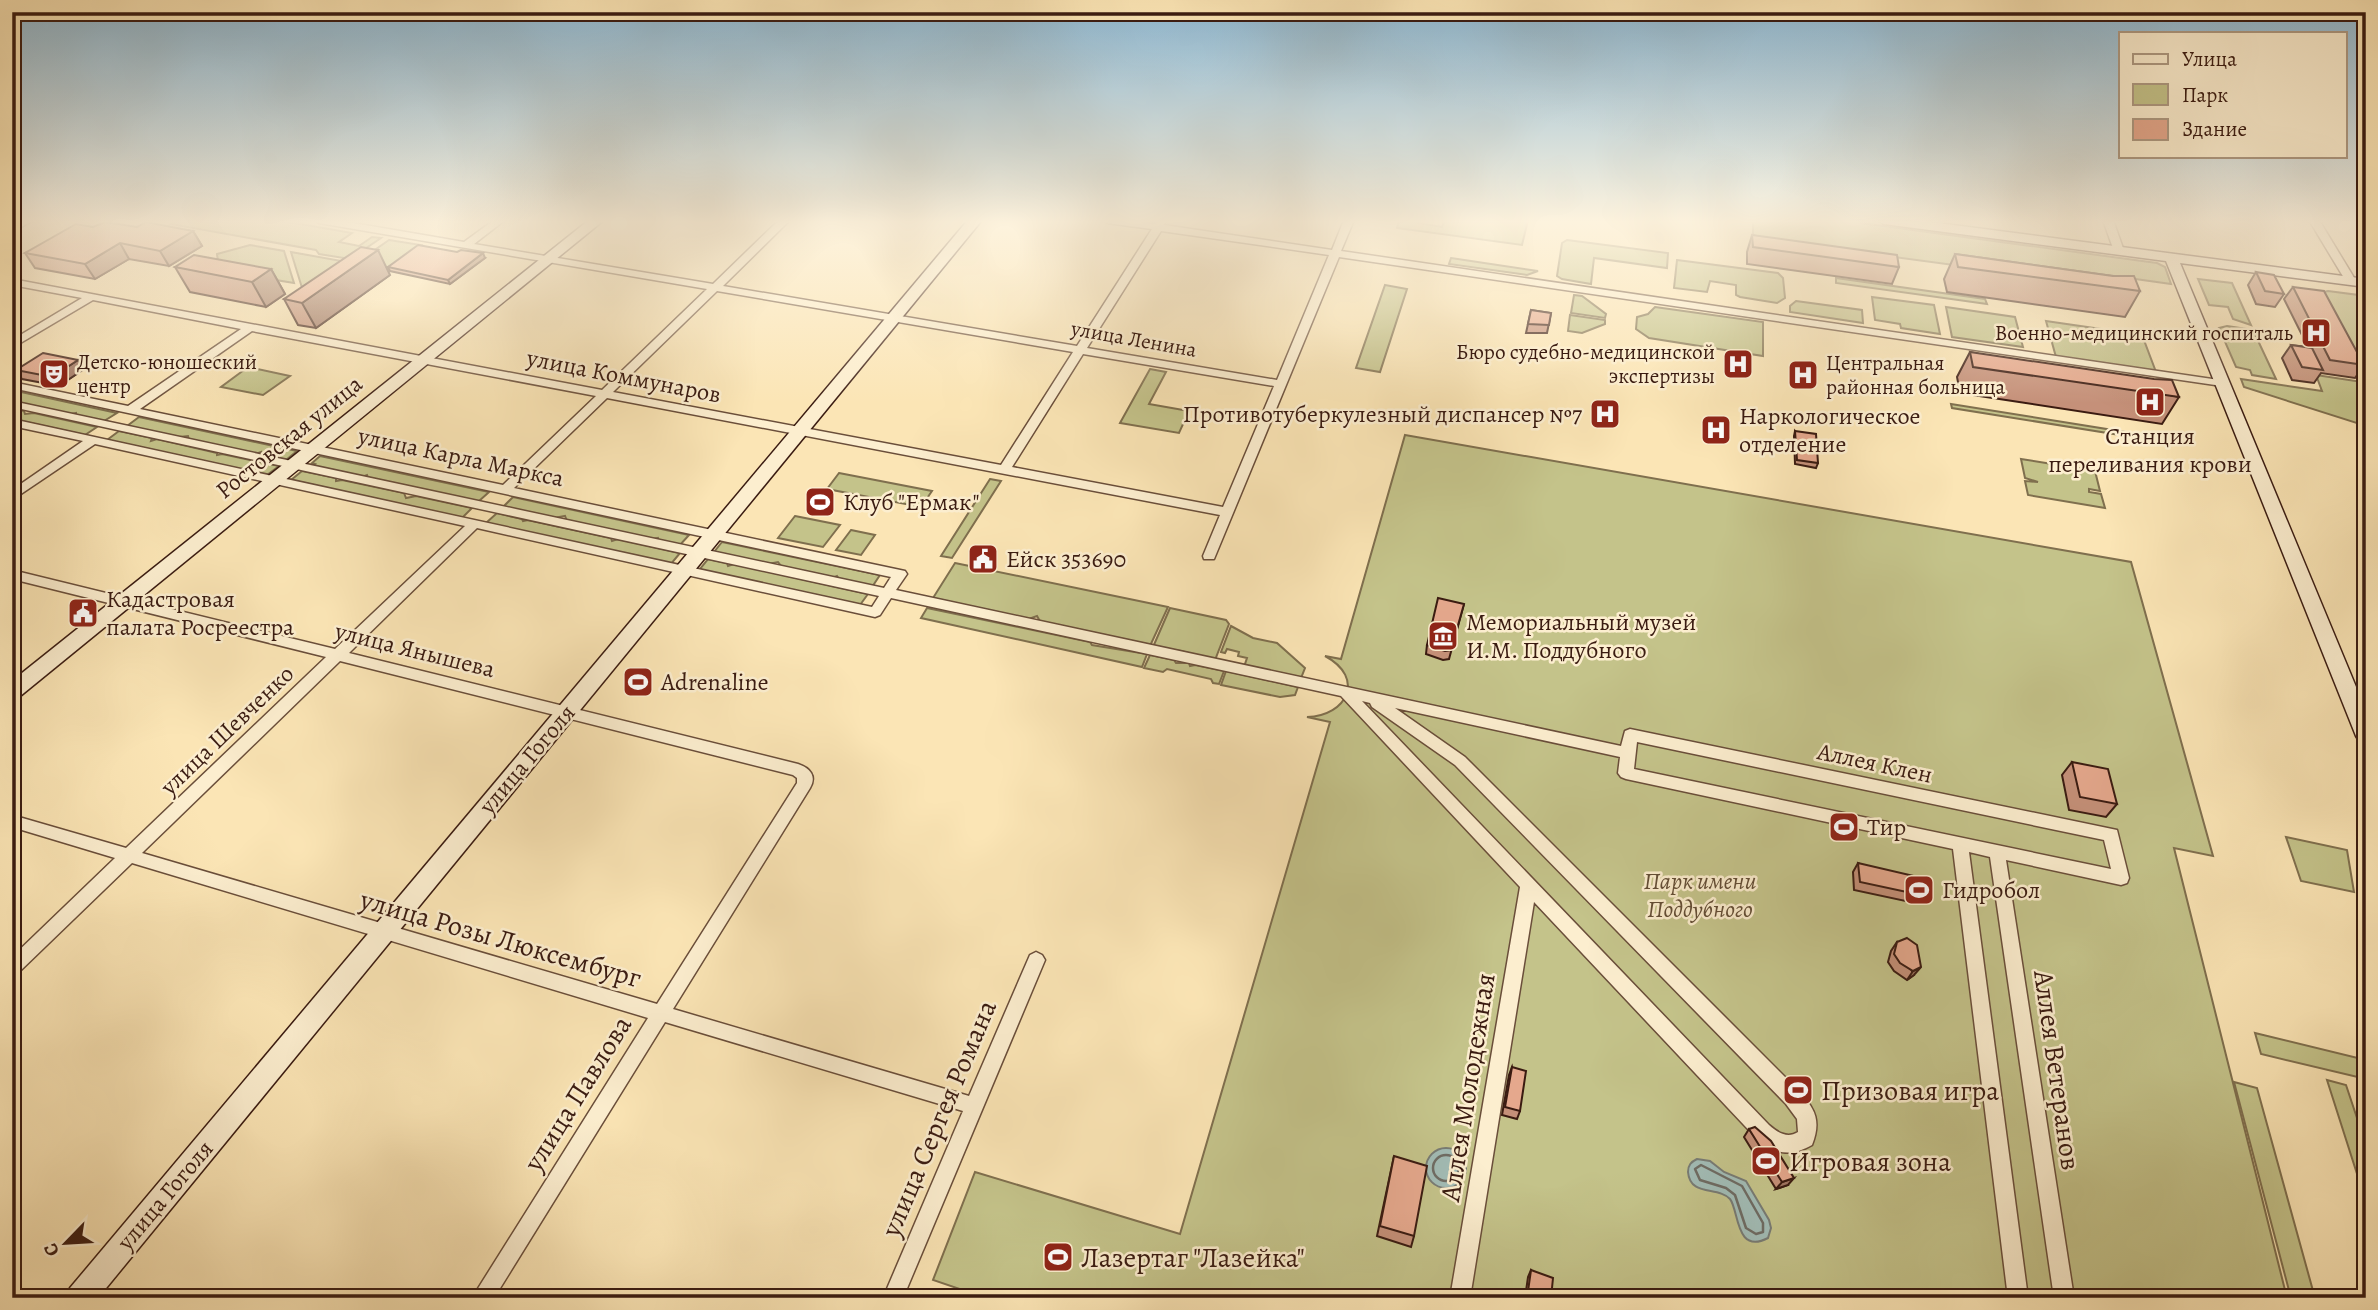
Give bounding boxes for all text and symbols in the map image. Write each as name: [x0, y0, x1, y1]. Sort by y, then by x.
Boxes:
legend: [2119, 32, 2346, 158]
text: Улица: [2182, 45, 2237, 73]
text: Парк: [2182, 81, 2228, 109]
text: Здание: [2182, 115, 2247, 143]
street label: улица Ленина: [1068, 314, 1199, 364]
hospital icon: Военно-медицинский госпиталь: [2299, 316, 2333, 350]
place label: Военно-медицинский госпиталь: [1995, 319, 2293, 347]
place label: Бюро судебно-медицинской экспертизы: [1456, 338, 1715, 390]
street label: улица Коммунаров: [523, 341, 724, 411]
hospital icon: Бюро судебно-медицинской экспертизы: [1721, 347, 1755, 381]
place label: Детско-юношеский центр: [77, 348, 257, 400]
place label: Центральная районная больница: [1826, 349, 2006, 401]
theatre icon: Детско-юношеский центр: [37, 357, 71, 391]
hospital icon: Центральная районная больница: [1786, 358, 1820, 392]
street label: Ростовская улица: [209, 368, 369, 506]
hospital icon: Станция переливания крови: [2133, 385, 2167, 419]
hospital icon: Противотуберкулезный диспансер №7: [1588, 397, 1622, 431]
place label: Противотуберкулезный диспансер №7: [1183, 398, 1583, 430]
place label: Наркологическое отделение: [1739, 400, 1920, 460]
hospital icon: Наркологическое отделение: [1699, 413, 1733, 447]
street label: улица Карла Маркса: [354, 419, 567, 494]
place label: Станция переливания крови: [2048, 420, 2252, 480]
sports icon: Клуб "Ермак": [803, 485, 837, 519]
place label: Клуб "Ермак": [843, 486, 980, 518]
public building icon: Ейск 353690: [966, 542, 1000, 576]
place label: Ейск 353690: [1006, 543, 1126, 575]
place label: Кадастровая палата Росреестра: [106, 583, 294, 643]
public building icon: Кадастровая палата Росреестра: [66, 596, 100, 630]
place label: Мемориальный музей И.М. Поддубного: [1466, 606, 1696, 666]
street label: улица Янышева: [331, 614, 498, 685]
museum icon: Мемориальный музей И.М. Поддубного: [1426, 619, 1460, 653]
street label: улица Шевченко: [153, 658, 301, 803]
sports icon: Аdrenaline: [621, 665, 655, 699]
place label: Аdrenaline: [660, 666, 768, 698]
street label: улица Гоголя: [471, 697, 582, 821]
street label: Аллея Клен: [1814, 735, 1935, 791]
sports icon: Тир: [1827, 810, 1861, 844]
place label: Тир: [1867, 811, 1906, 843]
park label: Парк имени Поддубного: [1643, 865, 1757, 925]
sports icon: Гидробол: [1902, 873, 1936, 907]
place label: Гидробол: [1942, 874, 2040, 906]
street label: улица Розы Люксембург: [355, 880, 646, 997]
street label: Аллея Ветеранов: [2024, 967, 2090, 1172]
street label: Аллея Молодежная: [1431, 970, 1505, 1205]
street label: улица Сергея Романа: [871, 994, 1006, 1243]
street label: улица Павлова: [514, 1008, 641, 1179]
place label: Призовая игра: [1821, 1072, 1999, 1110]
sports icon: Призовая игра: [1781, 1073, 1815, 1107]
street label: улица Гоголя: [109, 1133, 220, 1257]
place label: Игровая зона: [1789, 1143, 1951, 1181]
sports icon: Игровая зона: [1749, 1144, 1783, 1178]
north arrow: [32, 1208, 102, 1278]
text: С: [37, 1239, 66, 1261]
place label: Лазертаг "Лазейка": [1081, 1239, 1305, 1277]
sports icon: Лазертаг "Лазейка": [1041, 1240, 1075, 1274]

